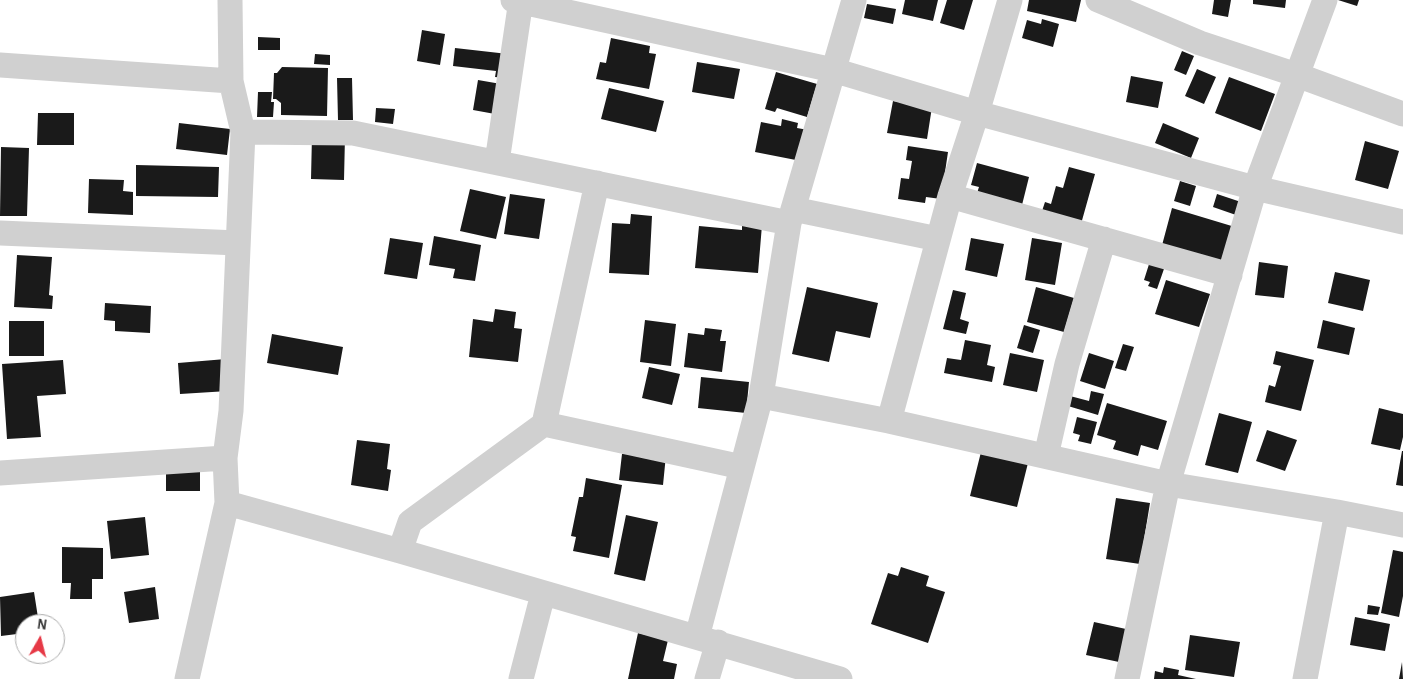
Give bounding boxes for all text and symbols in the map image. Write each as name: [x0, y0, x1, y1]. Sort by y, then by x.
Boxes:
north arrow: [15, 614, 65, 664]
text: N: [36, 618, 48, 633]

